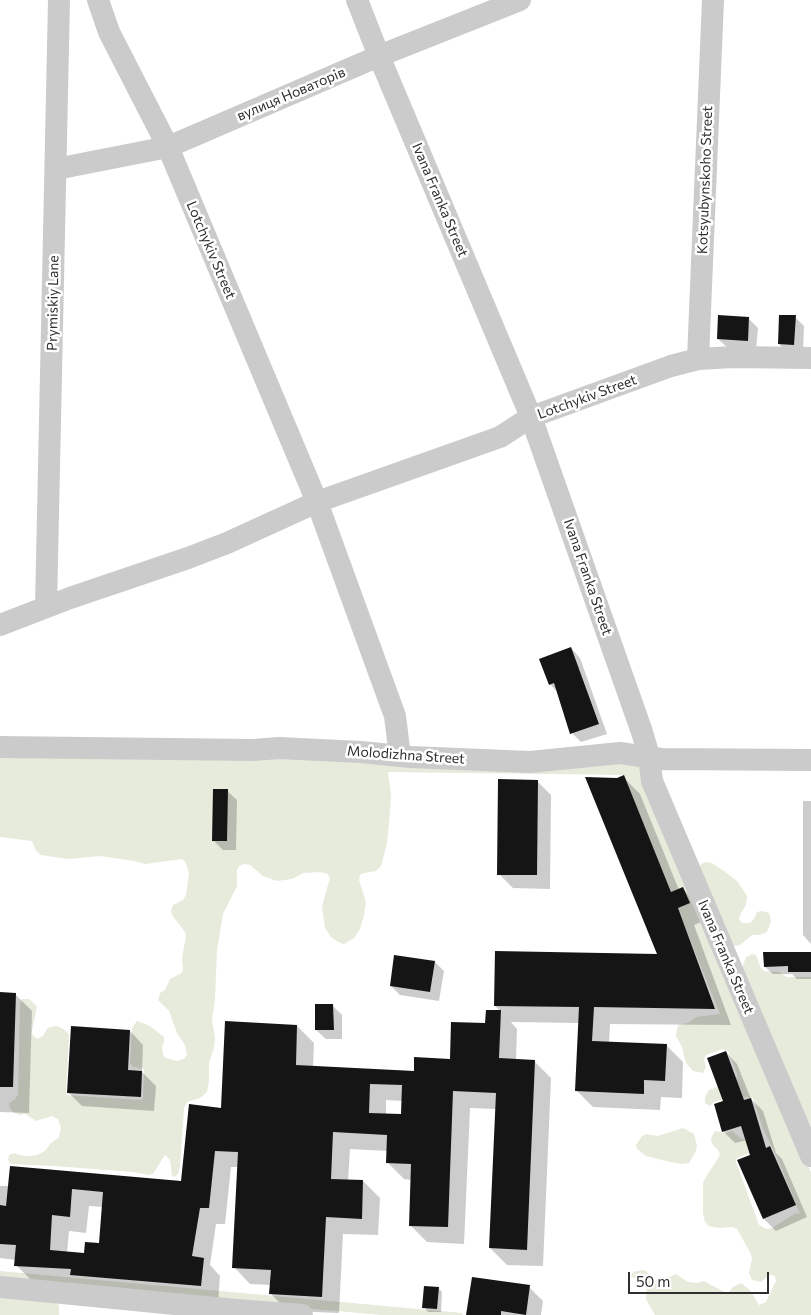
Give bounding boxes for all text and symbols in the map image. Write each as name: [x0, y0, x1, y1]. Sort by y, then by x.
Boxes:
street label: вулиця Новаторів: [234, 64, 348, 124]
street label: Kotsyubynskoho Street: [694, 106, 716, 254]
street label: Ivana Franka Street: [408, 141, 472, 259]
street label: Lotchykiv Street: [183, 199, 239, 301]
street label: Prymiskiy Lane: [44, 255, 62, 351]
street label: Lotchykiv Street: [535, 371, 639, 423]
street label: Ivana Franka Street: [560, 517, 616, 637]
street label: Molodizhna Street: [347, 743, 465, 767]
street label: Ivana Franka Street: [694, 898, 758, 1016]
scale bar: [631, 1262, 772, 1294]
text: 50 m: [636, 1272, 670, 1290]

